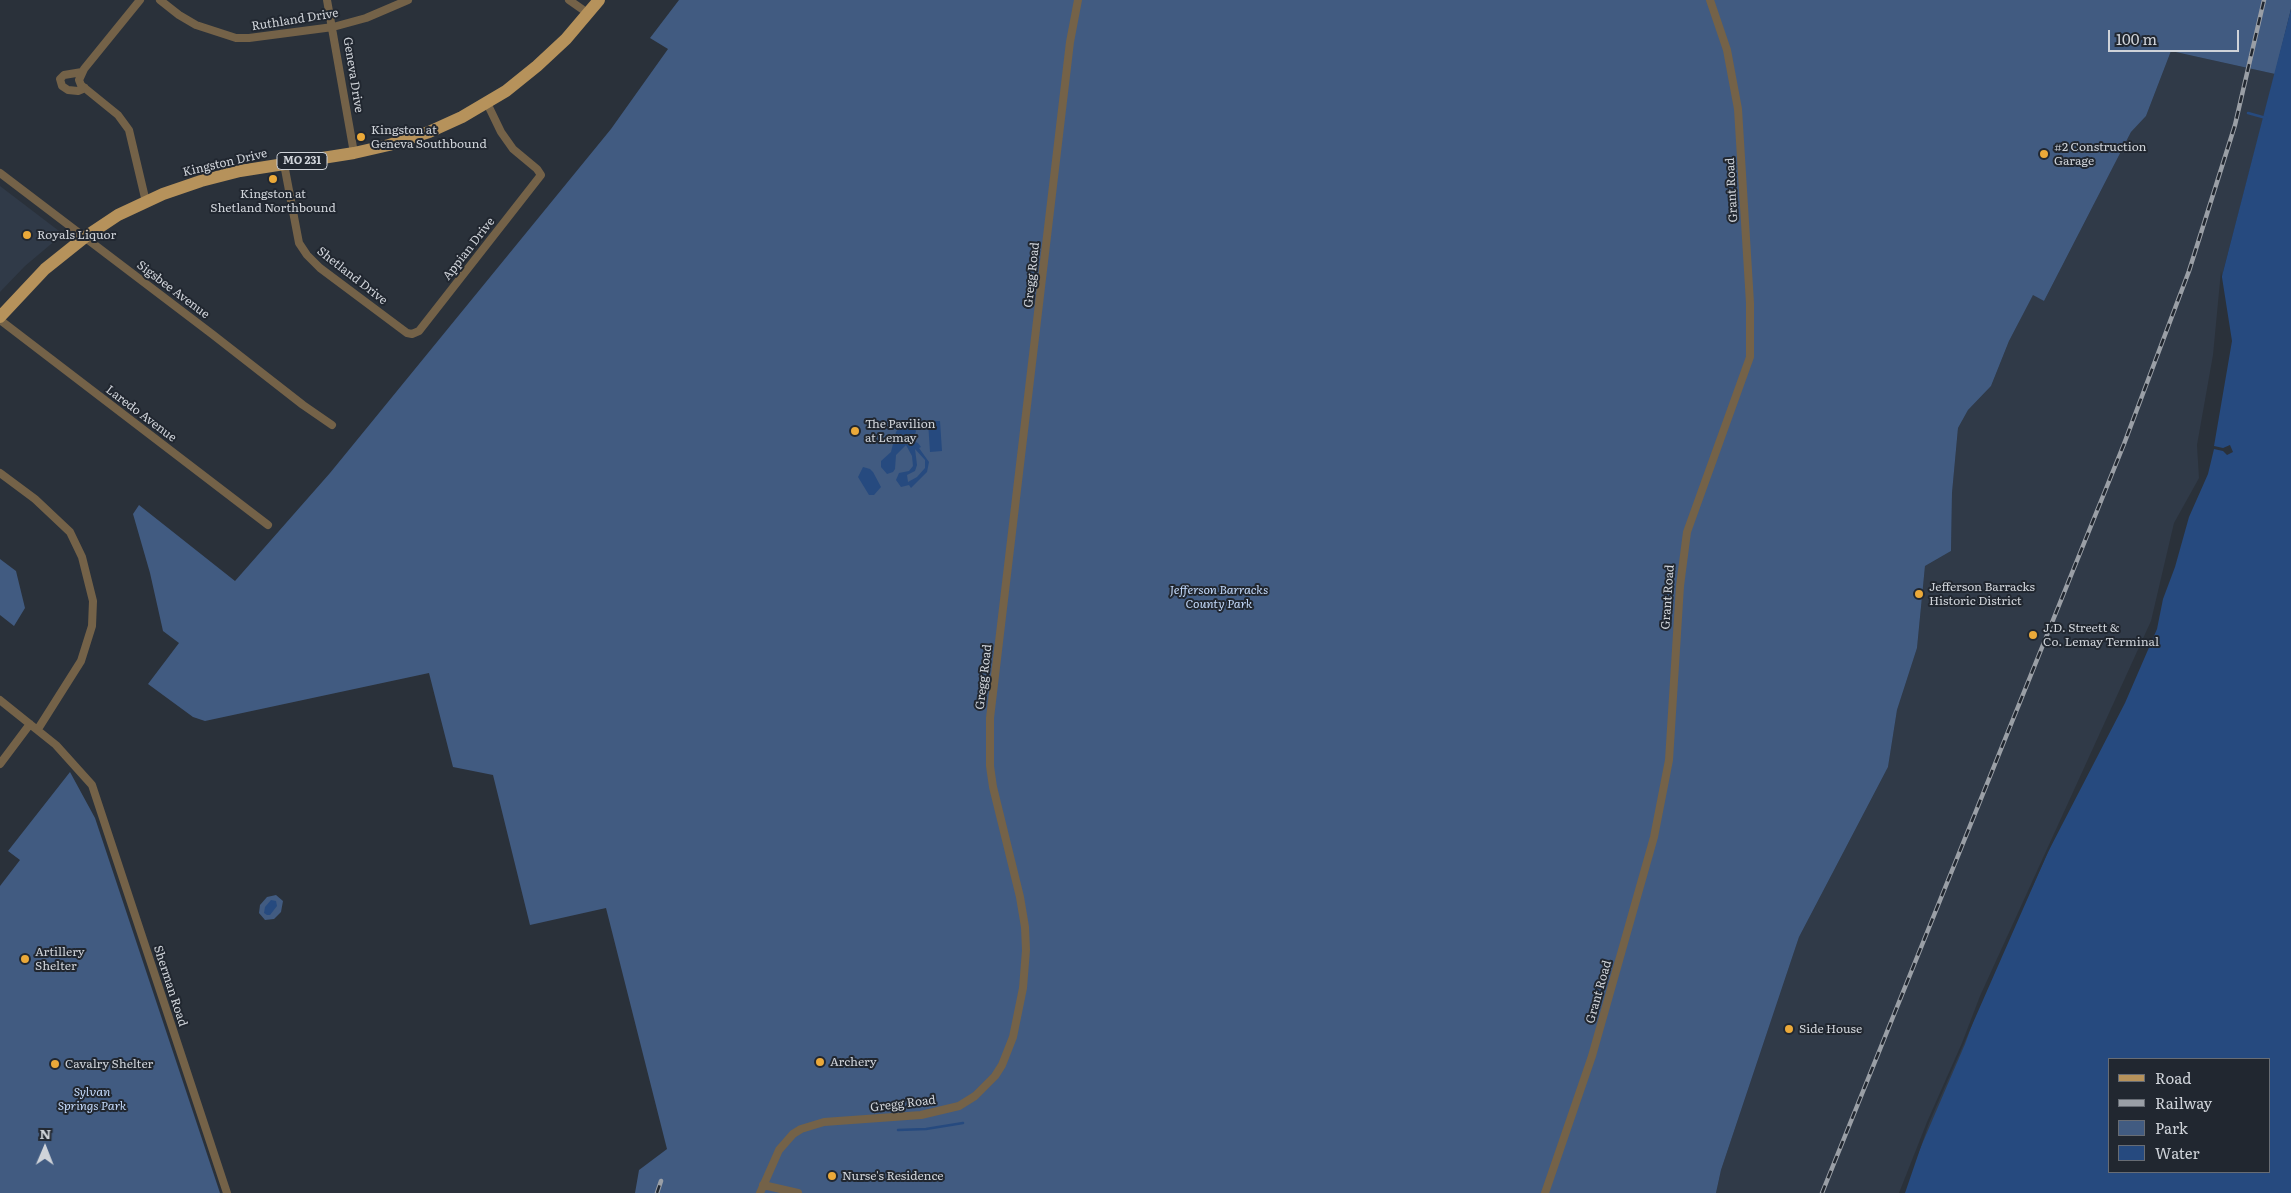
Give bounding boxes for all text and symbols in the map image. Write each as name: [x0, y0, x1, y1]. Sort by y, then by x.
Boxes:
street label: Ruthland Drive: [251, 6, 339, 34]
scale bar: [2111, 20, 2242, 52]
text: 100 m: [2116, 27, 2157, 50]
street label: Geneva Drive: [340, 36, 366, 114]
place label: Kingston at Geneva Southbound: [371, 123, 487, 151]
marker: Kingston at Geneva Southbound: [355, 131, 367, 143]
place label: #2 Construction Garage: [2054, 140, 2147, 168]
street label: Kingston Drive: [181, 146, 269, 180]
marker: #2 Construction Garage: [2038, 148, 2050, 160]
road number: MO 231: [277, 153, 327, 170]
street label: Grant Road: [1723, 157, 1741, 223]
marker: Kingston at Shetland Northbound: [267, 173, 279, 185]
place label: Kingston at Shetland Northbound: [210, 187, 336, 215]
street label: Appian Drive: [440, 215, 498, 283]
place label: Royals Liquor: [37, 228, 116, 242]
marker: Royals Liquor: [21, 229, 33, 241]
street label: Gregg Road: [1021, 242, 1043, 308]
street label: Shetland Drive: [314, 244, 390, 308]
street label: Sigsbee Avenue: [134, 258, 212, 322]
street label: Laredo Avenue: [103, 383, 179, 445]
place label: The Pavilion at Lemay: [865, 417, 936, 445]
marker: The Pavilion at Lemay: [849, 425, 861, 437]
street label: Grant Road: [1659, 564, 1677, 630]
place label: Jefferson Barracks Historic District: [1929, 580, 2035, 608]
park label: Jefferson Barracks County Park: [1170, 583, 1268, 611]
marker: Jefferson Barracks Historic District: [1913, 588, 1925, 600]
place label: J.D. Streett & Co. Lemay Terminal: [2043, 621, 2159, 649]
marker: J.D. Streett & Co. Lemay Terminal: [2027, 629, 2039, 641]
street label: Gregg Road: [973, 644, 995, 710]
street label: Sherman Road: [150, 944, 190, 1028]
place label: Artillery Shelter: [35, 945, 85, 973]
marker: Artillery Shelter: [19, 953, 31, 965]
street label: Grant Road: [1583, 959, 1615, 1025]
place label: Side House: [1799, 1022, 1862, 1036]
marker: Side House: [1783, 1023, 1795, 1035]
place label: Archery: [830, 1055, 877, 1069]
marker: Archery: [814, 1056, 826, 1068]
place label: Cavalry Shelter: [65, 1057, 153, 1071]
marker: Cavalry Shelter: [49, 1058, 61, 1070]
legend: [2108, 1058, 2271, 1173]
text: Road: [2155, 1066, 2191, 1089]
park label: Sylvan Springs Park: [58, 1085, 126, 1113]
text: Railway: [2155, 1091, 2212, 1114]
street label: Gregg Road: [870, 1093, 936, 1115]
text: Park: [2155, 1116, 2188, 1139]
north arrow: [20, 1123, 70, 1173]
text: N: [39, 1123, 51, 1143]
text: Water: [2155, 1141, 2200, 1164]
place label: Nurse's Residence: [842, 1169, 944, 1183]
marker: Nurse's Residence: [826, 1170, 838, 1182]

